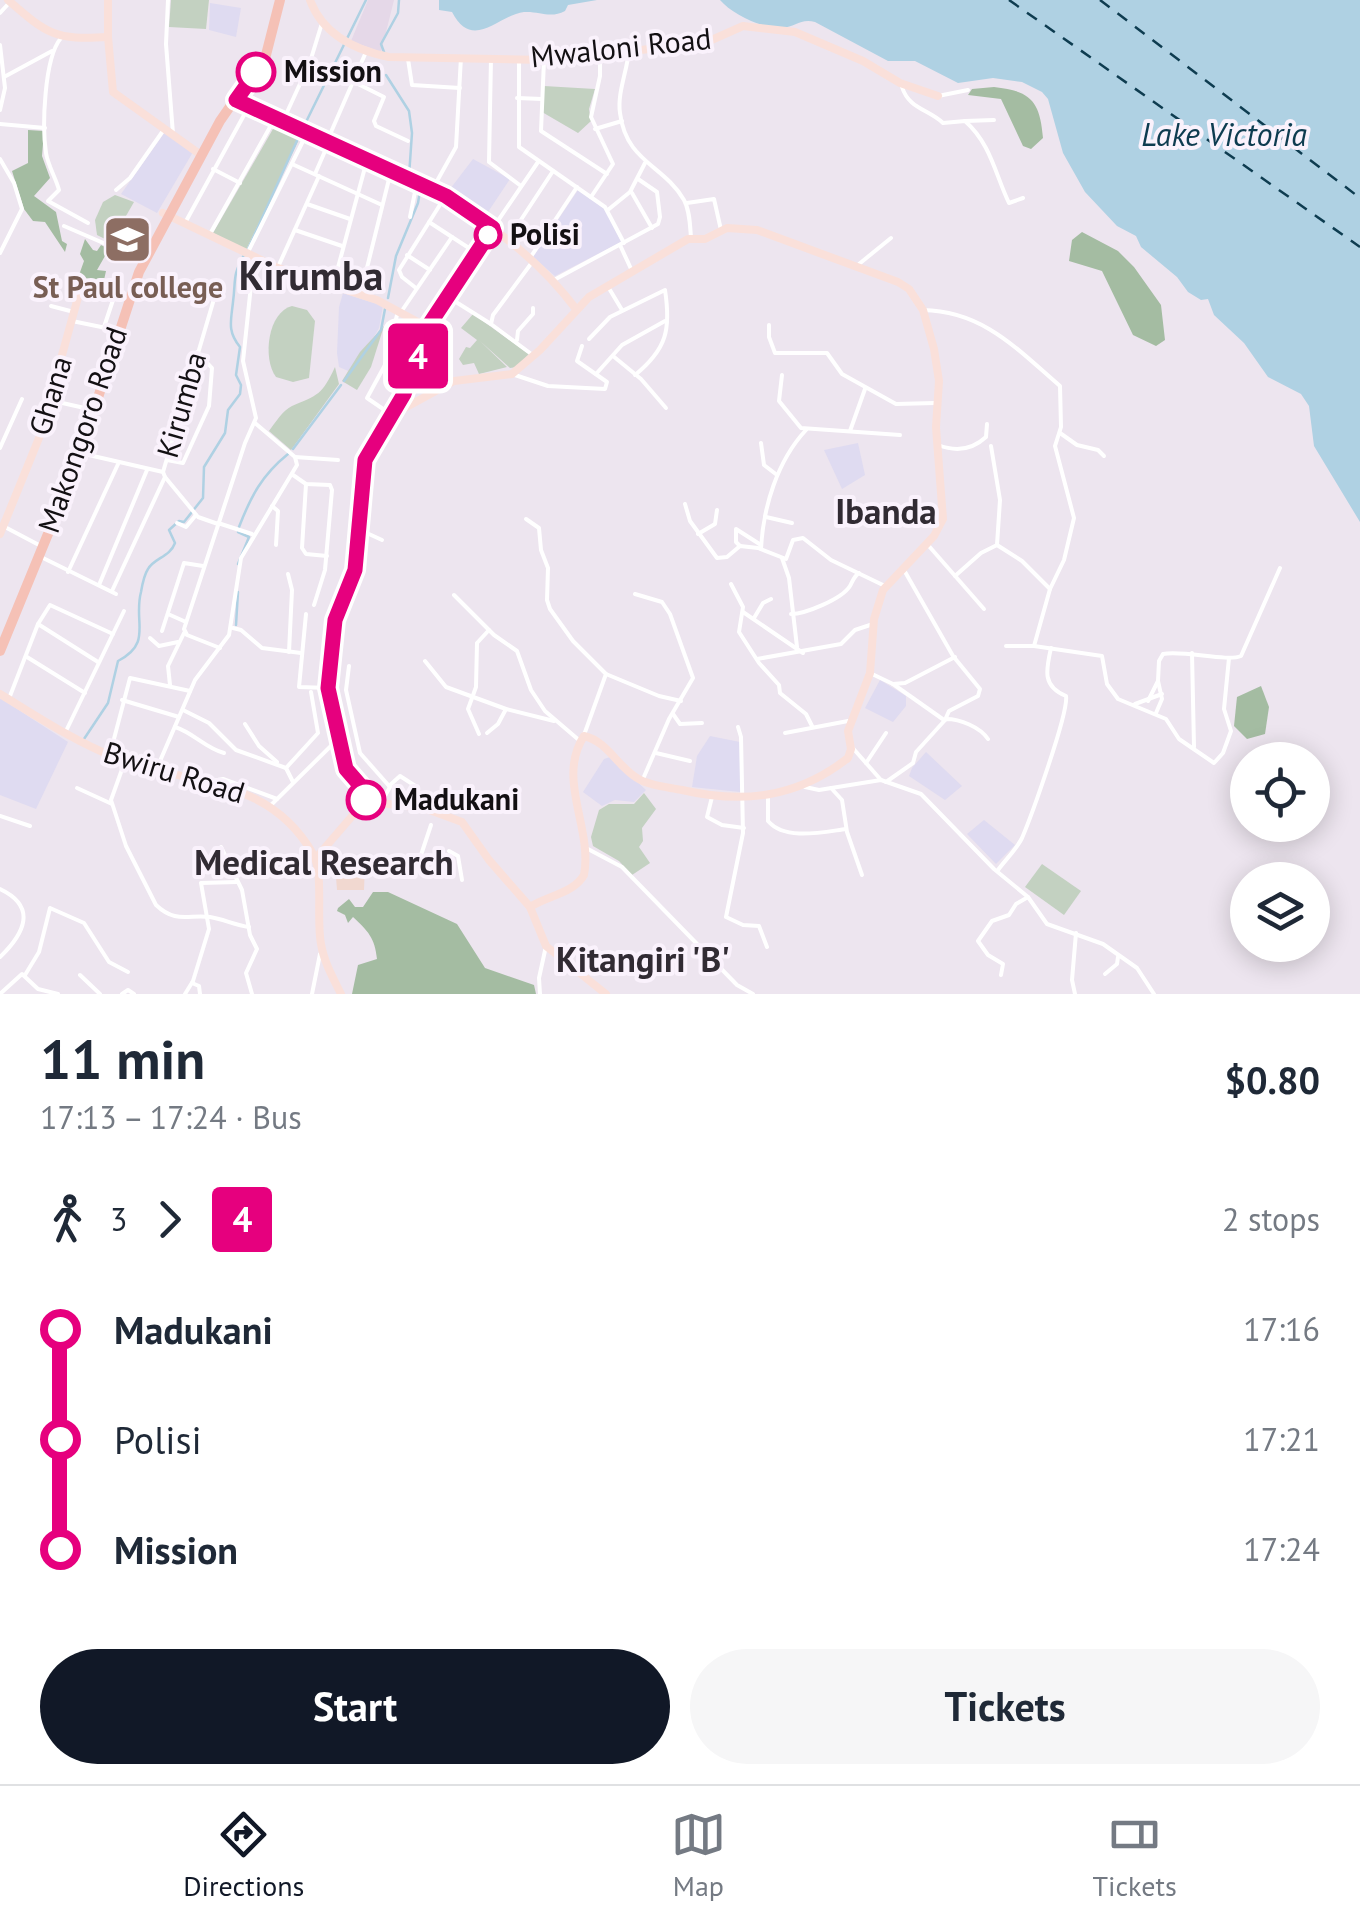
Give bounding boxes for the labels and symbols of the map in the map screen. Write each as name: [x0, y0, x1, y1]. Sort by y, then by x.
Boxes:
street label: Mwaloni Road: [529, 18, 713, 75]
place label: Mission: [284, 51, 382, 90]
marker: Mission: [237, 53, 275, 91]
water label: Lake Victoria: [1141, 113, 1307, 155]
school or university icon: St Paul college: [102, 213, 154, 265]
place label: Polisi: [510, 214, 580, 253]
marker: Polisi: [475, 222, 501, 248]
district label: Kirumba: [239, 249, 383, 301]
place label: St Paul college: [33, 267, 223, 306]
street label: Makongoro Road: [28, 321, 135, 538]
line badge: 4: [386, 324, 450, 388]
street label: Kirumba: [147, 347, 214, 462]
street label: Ghana: [19, 351, 80, 440]
district label: Ibanda: [835, 488, 937, 534]
street label: Bwiru Road: [99, 732, 250, 811]
place label: Madukani: [394, 779, 519, 818]
marker: Madukani: [347, 781, 385, 819]
district label: Medical Research: [194, 839, 454, 885]
district label: Kitangiri 'B': [556, 936, 730, 982]

